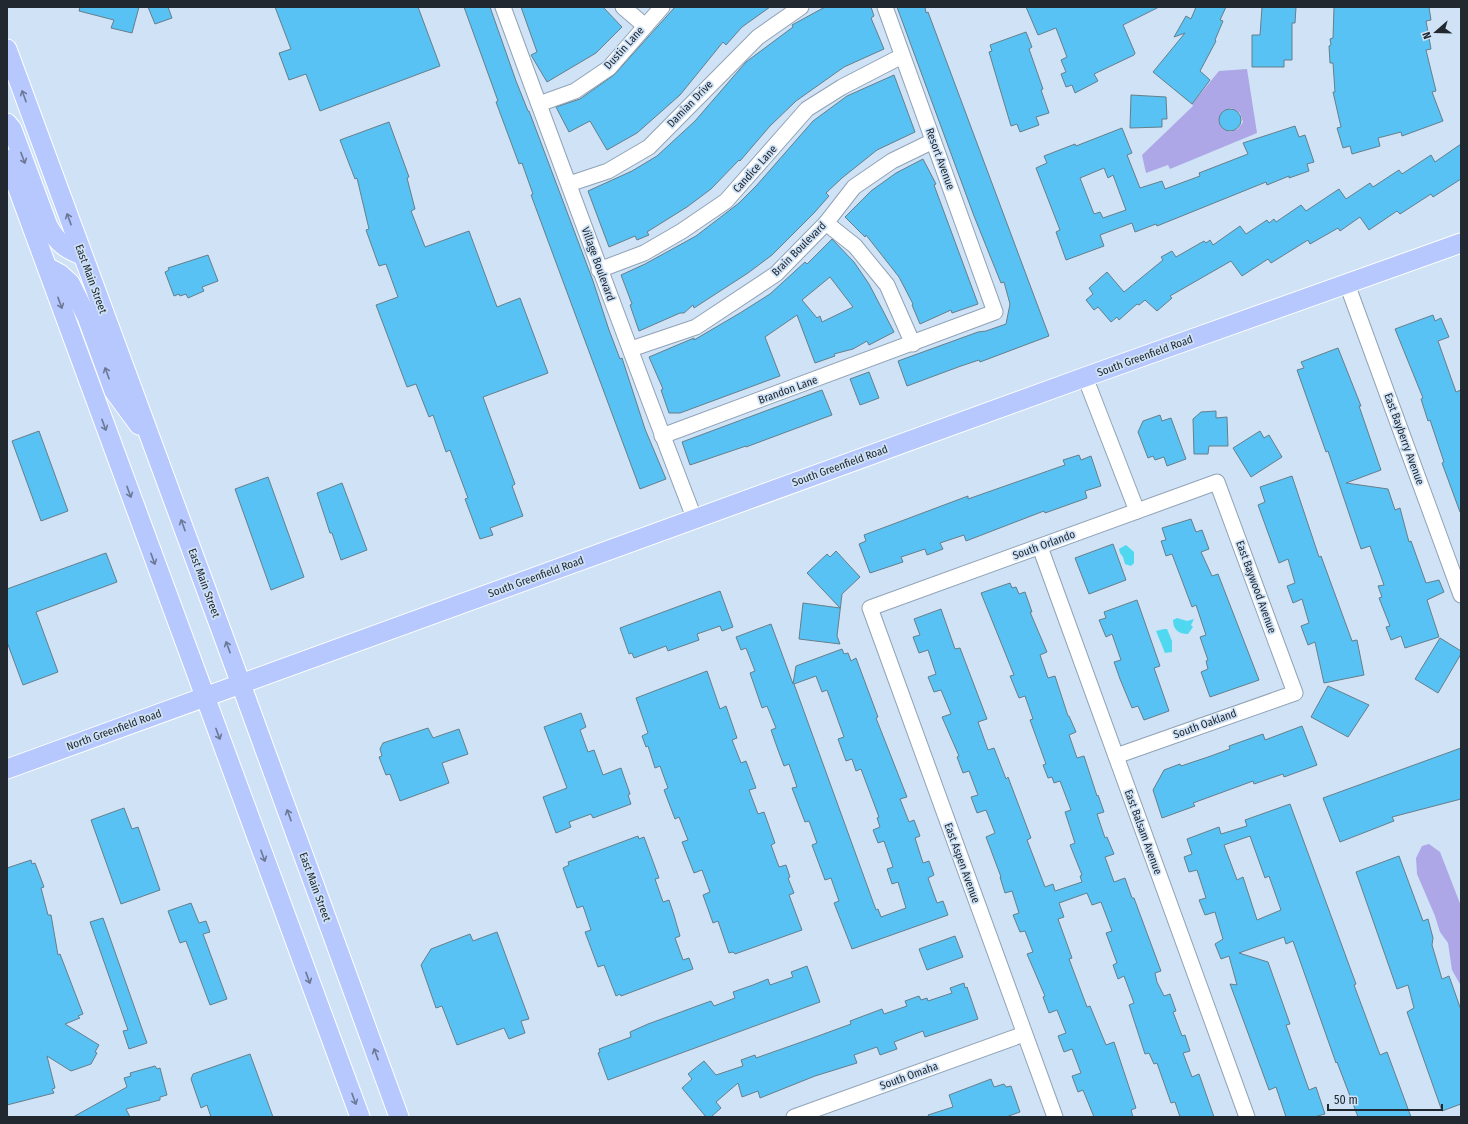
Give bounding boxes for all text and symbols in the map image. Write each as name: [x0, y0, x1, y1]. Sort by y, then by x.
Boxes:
north arrow: [1416, 12, 1456, 52]
street label: Dustin Lane: [601, 24, 647, 72]
text: N: [1420, 30, 1434, 41]
street label: Damian Drive: [664, 78, 716, 130]
one-way arrow: [20, 91, 28, 103]
street label: Resort Avenue: [923, 126, 957, 192]
street label: Candice Lane: [730, 143, 780, 195]
one-way arrow: [19, 152, 27, 164]
one-way arrow: [65, 212, 72, 225]
street label: Brain Boulevard: [769, 219, 829, 279]
street label: Village Boulevard: [579, 225, 617, 303]
street label: East Main Street: [72, 243, 110, 316]
one-way arrow: [56, 297, 64, 309]
street label: South Greenfield Road: [1095, 333, 1195, 379]
one-way arrow: [103, 366, 110, 379]
street label: Brandon Lane: [757, 373, 819, 407]
street label: East Bayberry Avenue: [1381, 391, 1427, 487]
one-way arrow: [101, 419, 109, 431]
street label: South Greenfield Road: [790, 443, 890, 489]
one-way arrow: [125, 485, 133, 497]
one-way arrow: [178, 520, 186, 532]
street label: South Orlando: [1011, 528, 1077, 562]
street label: East Baywood Avenue: [1233, 539, 1279, 635]
street label: East Main Street: [185, 547, 223, 620]
one-way arrow: [150, 553, 158, 565]
street label: South Greenfield Road: [486, 554, 586, 600]
one-way arrow: [223, 642, 231, 654]
street label: North Greenfield Road: [65, 707, 163, 753]
street label: South Oakland: [1172, 707, 1238, 741]
one-way arrow: [215, 727, 223, 739]
street label: East Balsam Avenue: [1122, 788, 1164, 876]
one-way arrow: [284, 810, 292, 822]
street label: East Aspen Avenue: [941, 821, 983, 905]
one-way arrow: [260, 849, 268, 861]
street label: East Main Street: [296, 851, 334, 924]
one-way arrow: [305, 971, 313, 983]
one-way arrow: [371, 1049, 379, 1061]
street label: South Omaha: [878, 1059, 940, 1093]
scale bar: [1328, 1086, 1442, 1112]
one-way arrow: [350, 1093, 358, 1105]
text: 50 m: [1334, 1093, 1358, 1107]

